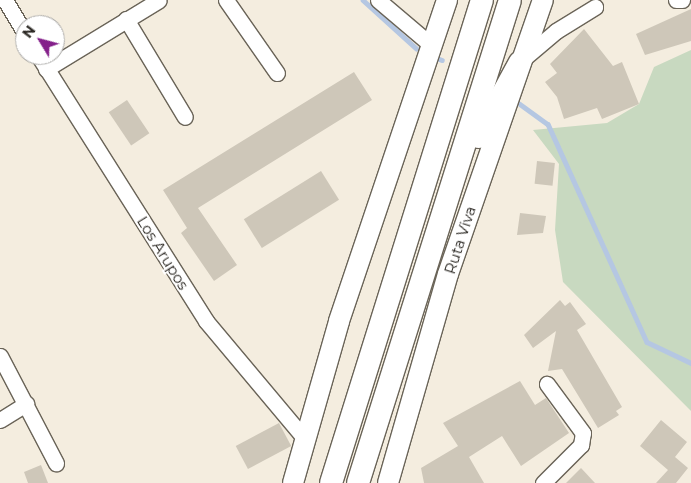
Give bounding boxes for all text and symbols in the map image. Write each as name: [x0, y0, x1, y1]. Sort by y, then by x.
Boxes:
north arrow: [15, 15, 65, 65]
text: N: [18, 22, 39, 42]
street label: Ruta Viva: [441, 204, 479, 276]
street label: Los Arupos: [133, 213, 193, 293]

